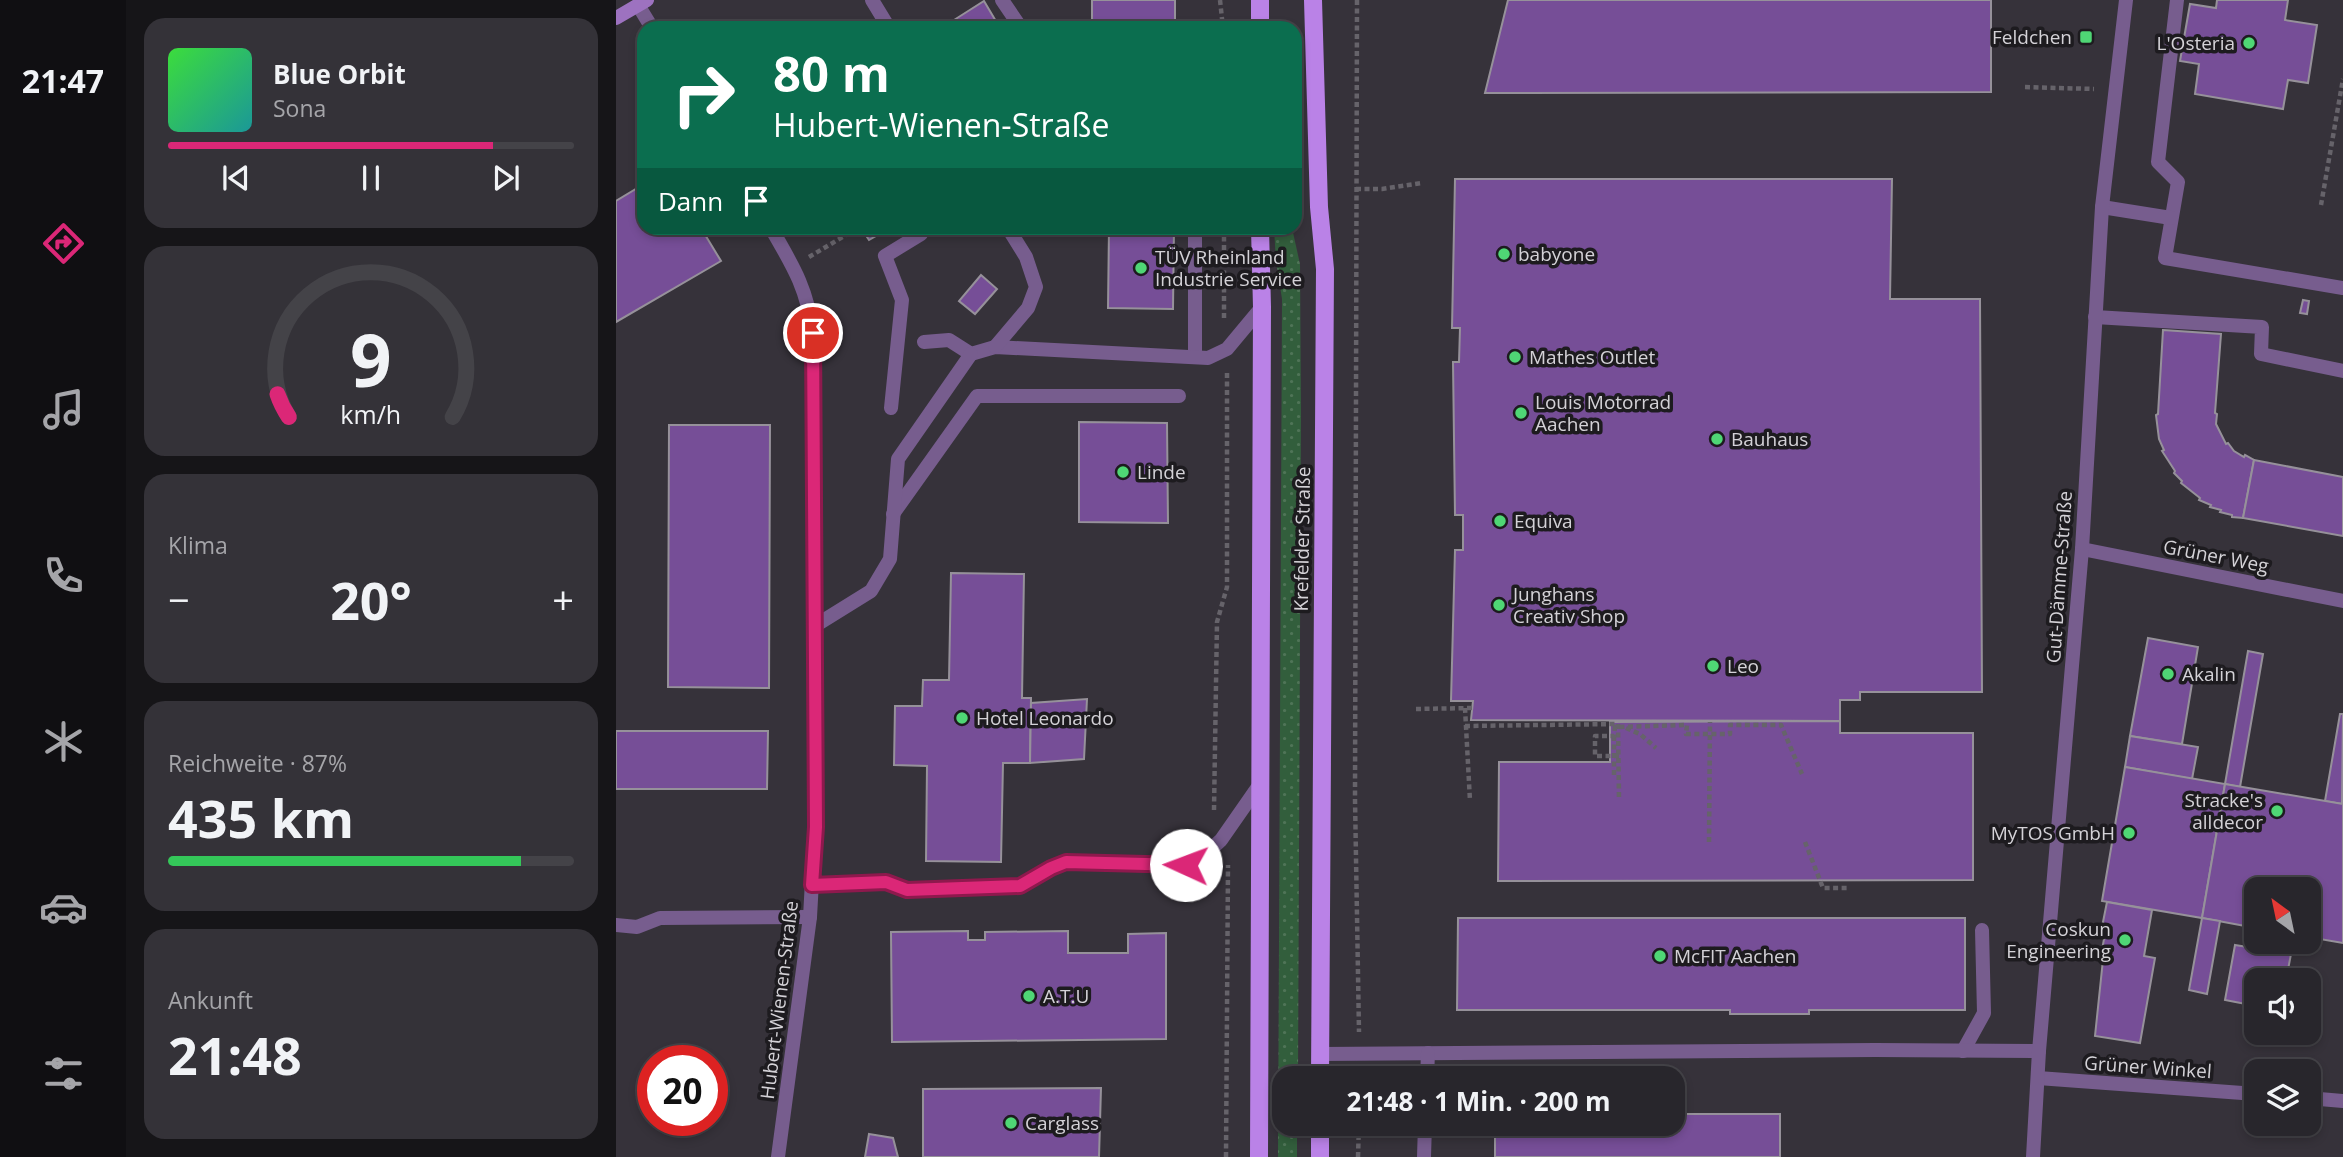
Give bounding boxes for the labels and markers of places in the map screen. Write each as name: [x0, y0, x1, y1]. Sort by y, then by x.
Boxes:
place label: Feldchen: [1992, 24, 2072, 50]
marker: Feldchen: [2078, 29, 2094, 45]
place label: L'Osteria: [2157, 30, 2235, 56]
marker: L'Osteria: [2241, 35, 2257, 51]
place label: babyone: [1518, 241, 1595, 267]
place label: TÜV Rheinland Industrie Service: [1155, 244, 1302, 292]
marker: babyone: [1496, 246, 1512, 262]
marker: TÜV Rheinland Industrie Service: [1133, 260, 1149, 276]
pin: [783, 303, 843, 363]
place label: Mathes Outlet: [1529, 344, 1655, 370]
marker: Mathes Outlet: [1507, 349, 1523, 365]
place label: Louis Motorrad Aachen: [1535, 389, 1671, 437]
marker: Louis Motorrad Aachen: [1513, 405, 1529, 421]
place label: Bauhaus: [1731, 426, 1808, 452]
marker: Bauhaus: [1709, 431, 1725, 447]
place label: Linde: [1137, 459, 1186, 485]
marker: Linde: [1115, 464, 1131, 480]
place label: Equiva: [1514, 508, 1573, 534]
marker: Equiva: [1492, 513, 1508, 529]
place label: Junghans Creativ Shop: [1511, 581, 1625, 629]
marker: Junghans Creativ Shop: [1491, 597, 1507, 613]
place label: Leo: [1727, 653, 1759, 679]
marker: Leo: [1705, 658, 1721, 674]
place label: Akalin: [2182, 661, 2236, 687]
marker: Akalin: [2160, 666, 2176, 682]
place label: Hotel Leonardo: [976, 705, 1114, 731]
marker: Hotel Leonardo: [954, 710, 970, 726]
place label: Stracke's alldecor: [2185, 787, 2263, 835]
marker: Stracke's alldecor: [2269, 803, 2285, 819]
place label: MyTOS GmbH: [1991, 820, 2115, 846]
marker: MyTOS GmbH: [2121, 825, 2137, 841]
place label: Coskun Engineering: [2006, 916, 2111, 964]
marker: Coskun Engineering: [2117, 932, 2133, 948]
place label: McFIT Aachen: [1674, 943, 1796, 969]
marker: McFIT Aachen: [1652, 948, 1668, 964]
place label: A.T.U: [1043, 983, 1089, 1009]
marker: A.T.U: [1021, 988, 1037, 1004]
place label: Carglass: [1025, 1110, 1099, 1136]
marker: Carglass: [1003, 1115, 1019, 1131]

